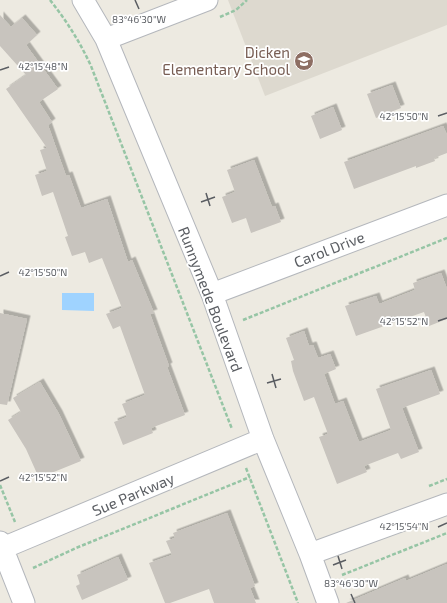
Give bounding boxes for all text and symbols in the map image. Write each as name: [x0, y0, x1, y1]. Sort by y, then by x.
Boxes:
text: 83°46'30"W: [112, 13, 166, 25]
place label: Dicken Elementary School: [162, 43, 291, 78]
school or university icon: Dicken Elementary School: [293, 50, 315, 72]
text: 42°15'48"N: [18, 60, 68, 72]
text: 42°15'50"N: [380, 110, 428, 122]
street label: Runnymede Boulevard: [175, 224, 247, 374]
street label: Carol Drive: [291, 227, 367, 271]
text: 42°15'50"N: [19, 266, 67, 278]
text: 42°15'52"N: [380, 315, 428, 327]
street label: Sue Parkway: [89, 469, 177, 519]
text: 42°15'52"N: [19, 471, 67, 483]
text: 42°15'54"N: [380, 520, 428, 532]
text: 83°46'30"W: [324, 577, 378, 589]

